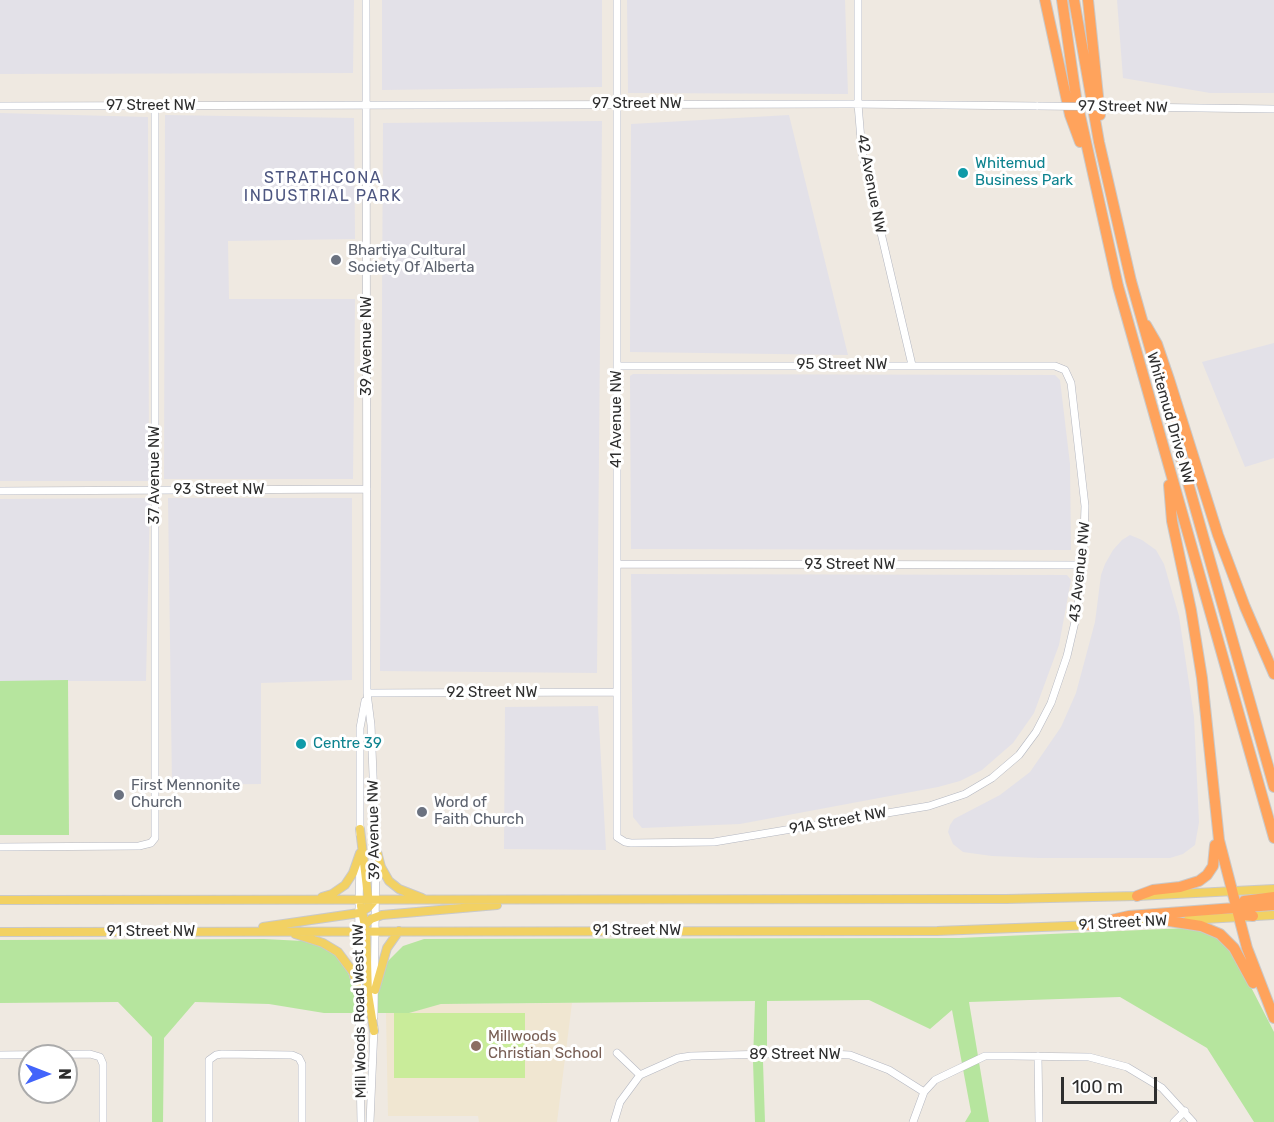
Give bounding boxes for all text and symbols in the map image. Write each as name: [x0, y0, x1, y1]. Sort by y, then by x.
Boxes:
street label: 97 Street NW: [592, 95, 682, 113]
street label: 97 Street NW: [106, 97, 196, 115]
street label: 97 Street NW: [1078, 97, 1168, 117]
street label: 42 Avenue NW: [853, 133, 889, 235]
place label: Whitemud Business Park: [975, 155, 1073, 190]
marker: Whitemud Business Park: [956, 166, 970, 180]
district label: STRATHCONA INDUSTRIAL PARK: [244, 168, 402, 206]
place label: Bhartiya Cultural Society Of Alberta: [348, 242, 474, 277]
marker: Bhartiya Cultural Society Of Alberta: [329, 253, 343, 267]
street label: 39 Avenue NW: [358, 296, 376, 396]
street label: Whitemud Drive NW: [1143, 350, 1197, 486]
street label: 95 Street NW: [797, 356, 887, 374]
street label: 41 Avenue NW: [608, 370, 626, 468]
street label: 37 Avenue NW: [146, 425, 164, 525]
street label: 93 Street NW: [174, 481, 264, 499]
street label: 43 Avenue NW: [1066, 521, 1094, 623]
street label: 93 Street NW: [805, 556, 895, 574]
street label: 92 Street NW: [447, 684, 537, 702]
place label: Centre 39: [313, 735, 382, 753]
marker: Centre 39: [294, 737, 308, 751]
place label: First Mennonite Church: [131, 777, 240, 812]
street label: 39 Avenue NW: [364, 780, 384, 880]
marker: First Mennonite Church: [112, 788, 126, 802]
place label: Word of Faith Church: [434, 794, 524, 829]
street label: 91A Street NW: [788, 804, 888, 838]
marker: Word of Faith Church: [415, 805, 429, 819]
street label: 91 Street NW: [1078, 912, 1168, 934]
street label: 91 Street NW: [593, 922, 681, 940]
street label: 91 Street NW: [107, 923, 195, 941]
street label: Mill Woods Road West NW: [349, 924, 371, 1098]
place label: Millwoods Christian School: [488, 1028, 602, 1063]
marker: Millwoods Christian School: [469, 1039, 483, 1053]
north arrow: [18, 1044, 78, 1104]
street label: 89 Street NW: [749, 1046, 841, 1064]
scale bar: [1064, 1065, 1160, 1103]
text: N: [55, 1068, 74, 1080]
text: 100 m: [1072, 1076, 1123, 1098]

